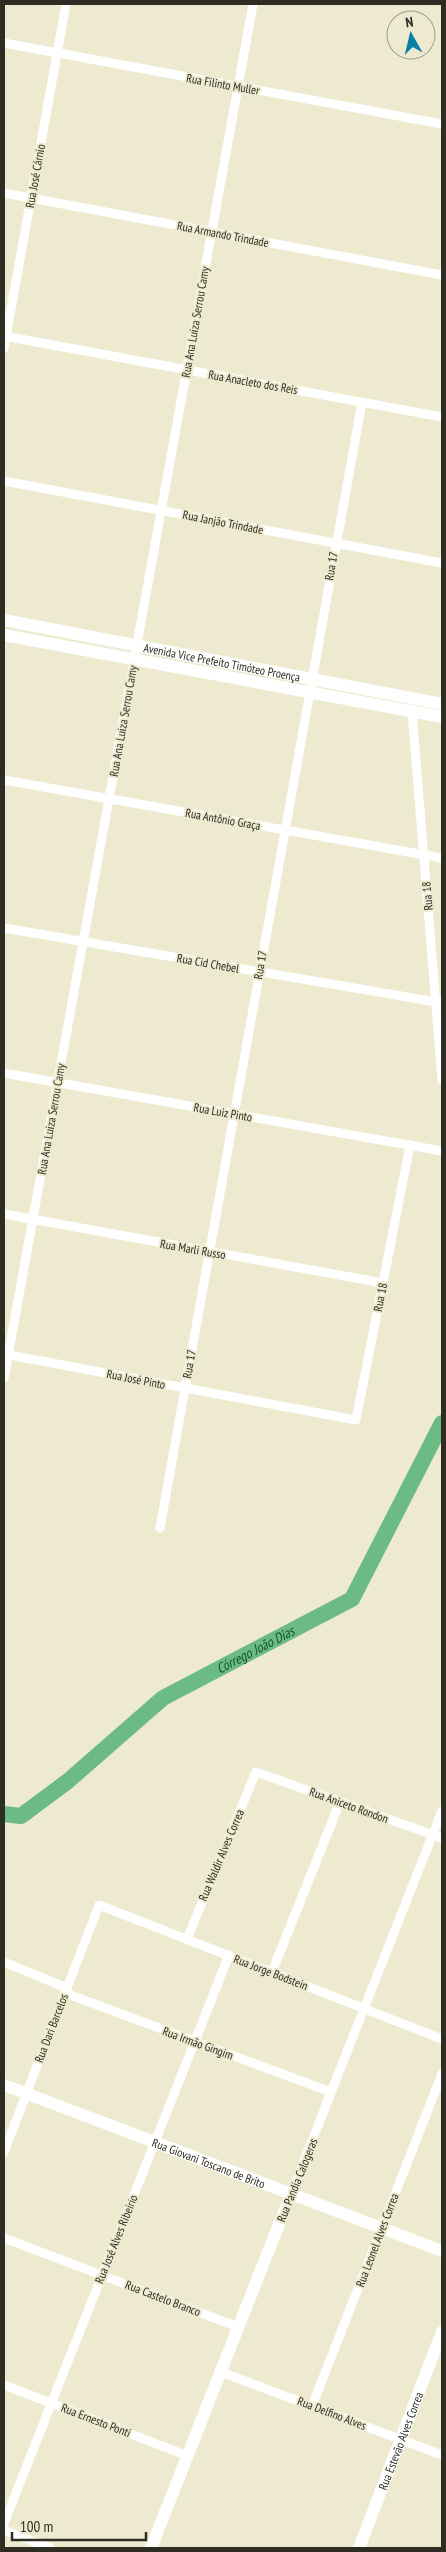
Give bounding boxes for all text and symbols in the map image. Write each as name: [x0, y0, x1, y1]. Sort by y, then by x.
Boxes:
north arrow: [386, 10, 436, 60]
text: N: [404, 13, 414, 32]
street label: Rua Filinto Muller: [185, 70, 262, 98]
street label: Rua José Cárnio: [22, 143, 48, 209]
street label: Rua Armando Trindade: [176, 218, 270, 250]
street label: Rua Ana Luiza Serrou Camy: [178, 265, 212, 379]
street label: Rua Anacleto dos Reis: [207, 367, 299, 397]
street label: Rua Janjão Trindade: [181, 507, 265, 537]
street label: Rua 17: [321, 550, 341, 582]
street label: Avenida Vice Prefeito Timóteo Proença: [142, 639, 302, 684]
street label: Rua Ana Luiza Serrou Camy: [106, 664, 140, 778]
street label: Rua Antônio Graça: [184, 805, 262, 833]
street label: Rua 18: [418, 881, 436, 911]
street label: Rua 17: [250, 949, 270, 981]
street label: Rua Cid Chebel: [176, 950, 240, 976]
street label: Rua Ana Luiza Serrou Camy: [34, 1062, 68, 1176]
street label: Rua Luiz Pinto: [193, 1099, 253, 1125]
street label: Rua Marli Russo: [159, 1236, 227, 1262]
street label: Rua 18: [370, 1281, 390, 1313]
street label: Rua 17: [179, 1348, 199, 1380]
street label: Rua José Pinto: [105, 1366, 167, 1392]
water label: Córrego João Dias: [213, 1621, 298, 1677]
street label: Rua Aniceto Rondon: [307, 1784, 391, 1826]
street label: Rua Waldir Alves Correa: [195, 1807, 247, 1903]
street label: Rua Jorge Bodstein: [232, 1951, 310, 1993]
street label: Rua Dari Barcelos: [31, 1991, 71, 2065]
street label: Rua Irmão Gingim: [161, 2023, 236, 2063]
street label: Rua Giovani Toscano de Brito: [150, 2134, 267, 2191]
street label: Rua Pandia Calogeras: [273, 2136, 321, 2224]
street label: Rua Leonel Alves Correa: [352, 2191, 402, 2289]
street label: Rua José Alves Ribeirio: [91, 2192, 141, 2286]
street label: Rua Castelo Branco: [123, 2277, 203, 2319]
street label: Rua Estevão Alves Correa: [375, 2389, 426, 2492]
street label: Rua Delfino Alves: [296, 2393, 368, 2433]
street label: Rua Ernesto Ponti: [59, 2400, 133, 2440]
scale bar: [12, 2510, 146, 2542]
text: 100 m: [20, 2517, 53, 2536]

